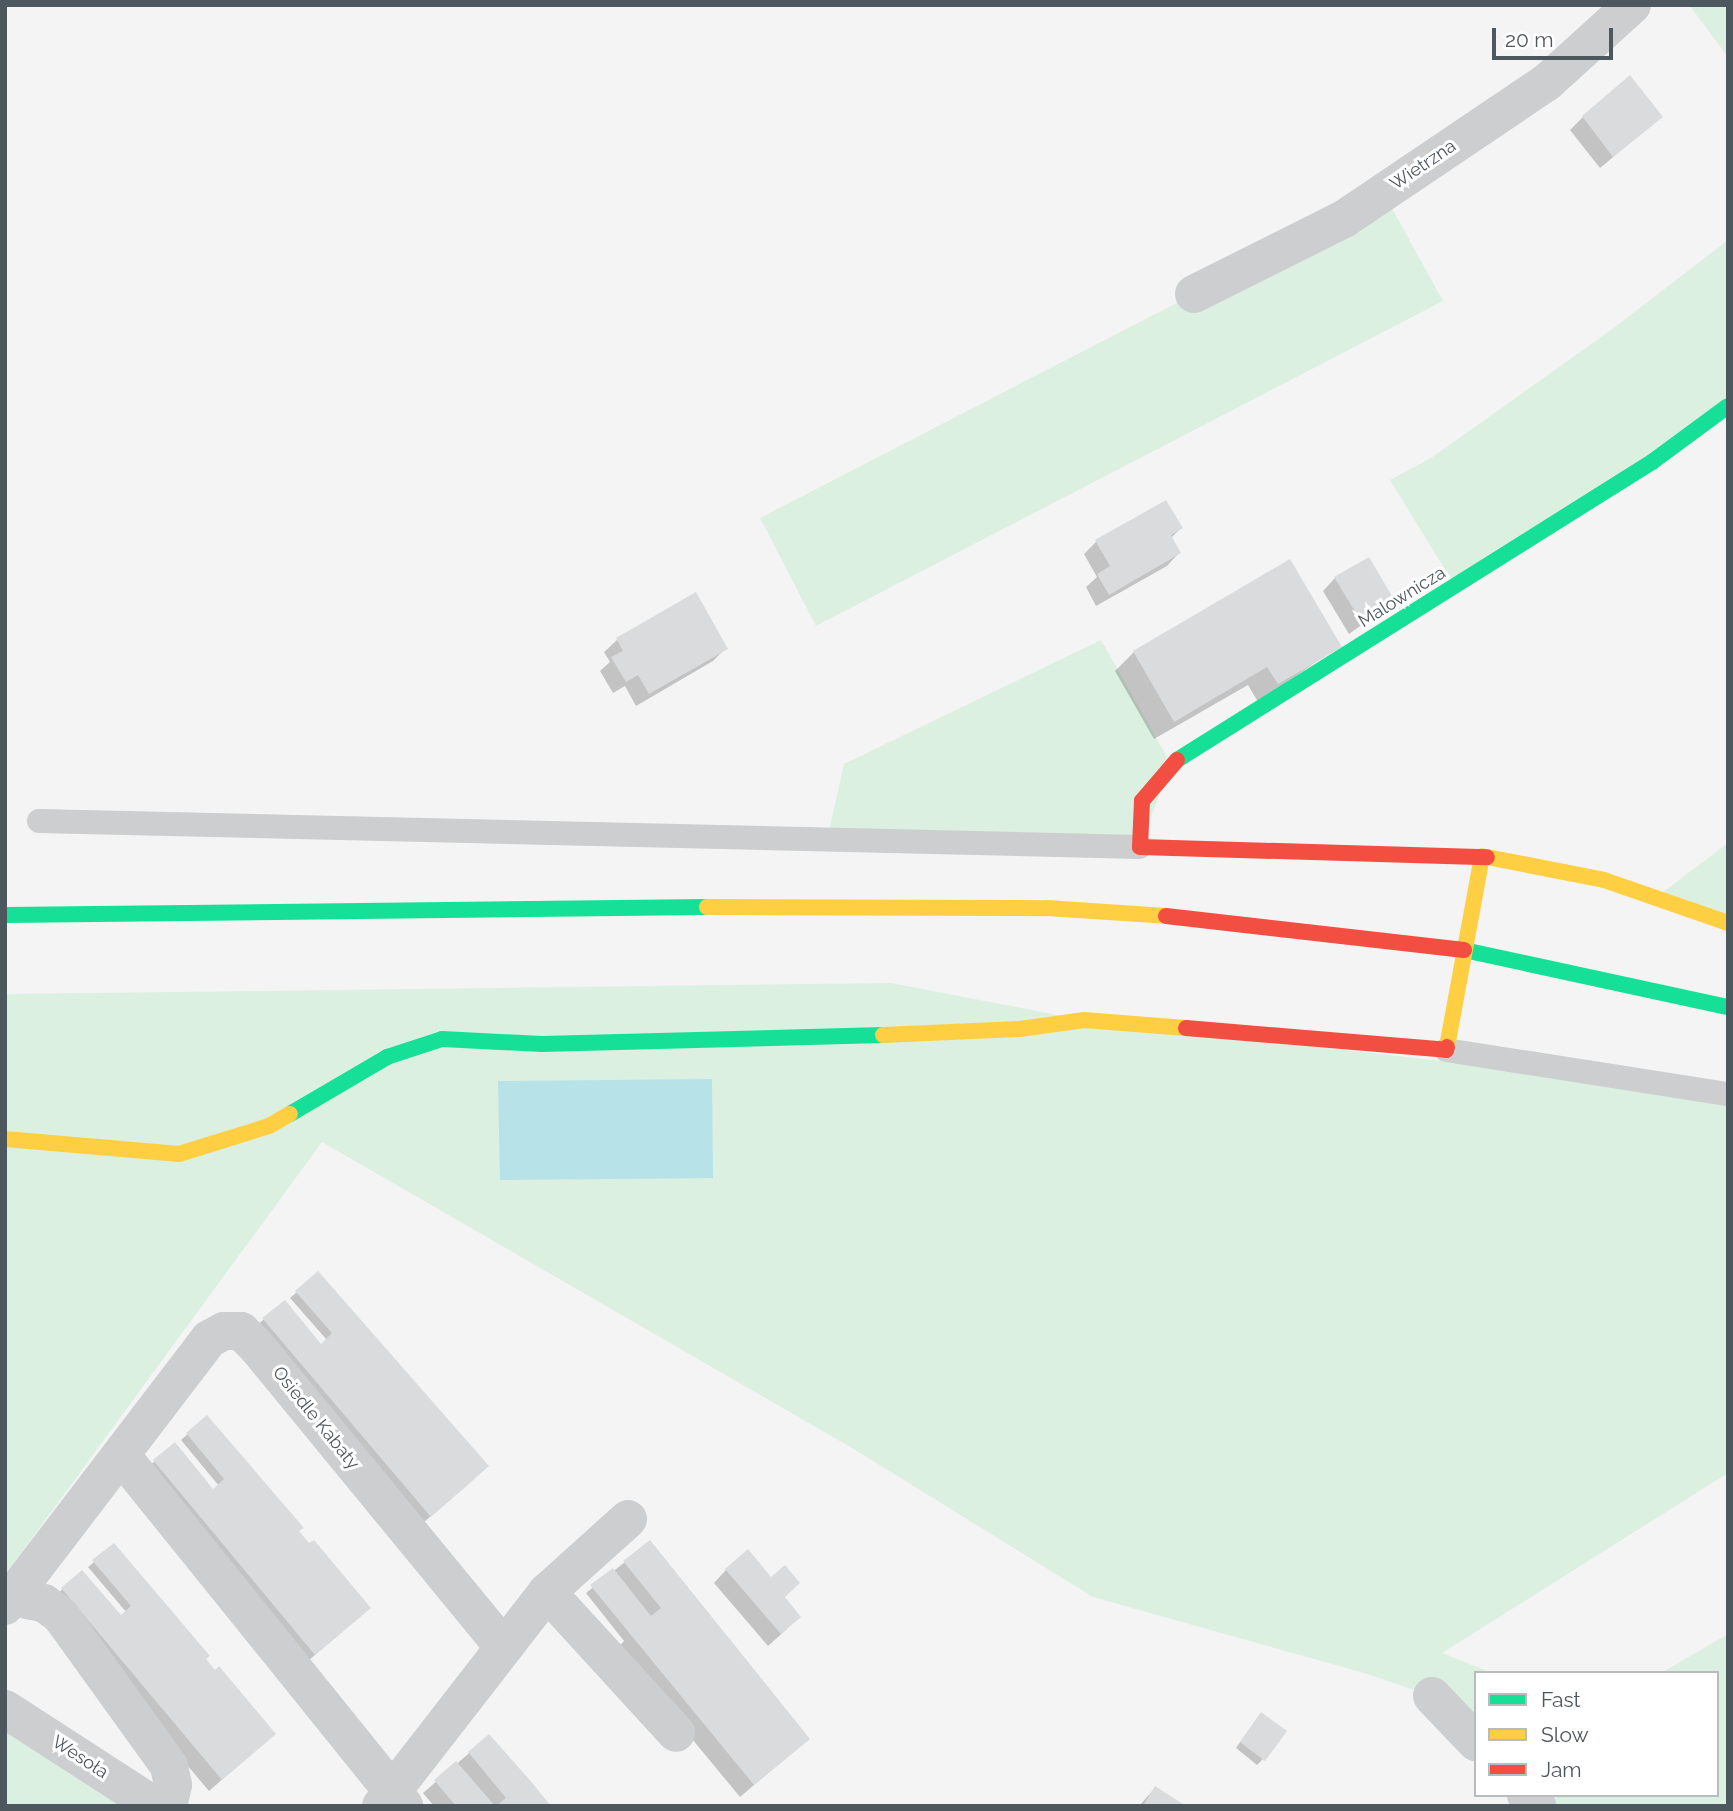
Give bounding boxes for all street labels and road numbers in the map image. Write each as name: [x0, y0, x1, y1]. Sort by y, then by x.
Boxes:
street label: Wietrzna: [1386, 135, 1460, 195]
street label: Malownicza: [1355, 562, 1449, 632]
street label: Osiedle Kabaty: [268, 1362, 364, 1474]
street label: Wesoła: [48, 1731, 112, 1783]

